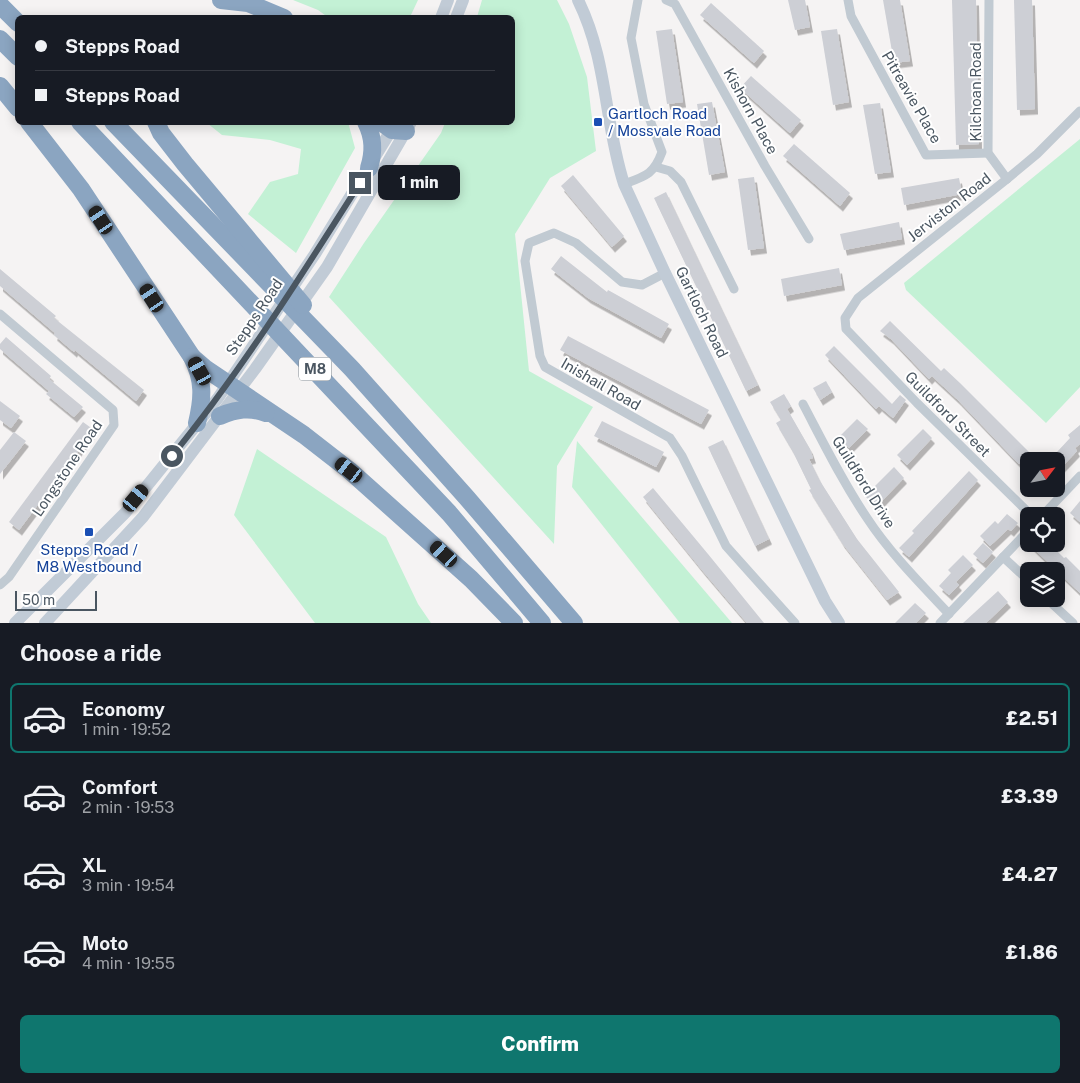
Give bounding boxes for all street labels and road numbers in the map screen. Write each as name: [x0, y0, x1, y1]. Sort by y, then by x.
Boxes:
street label: Kilchoan Road: [967, 42, 984, 142]
street label: Pitreavie Place: [879, 48, 945, 146]
street label: Kishorn Place: [720, 65, 782, 157]
street label: Jerviston Road: [904, 169, 994, 245]
street label: Gartloch Road: [673, 264, 731, 360]
street label: Stepps Road: [222, 276, 286, 358]
street label: Inishail Road: [558, 354, 644, 414]
road number: M8: [299, 358, 331, 380]
street label: Guildford Street: [902, 368, 994, 460]
street label: Longstone Road: [29, 417, 105, 519]
street label: Guildford Drive: [829, 433, 899, 531]

